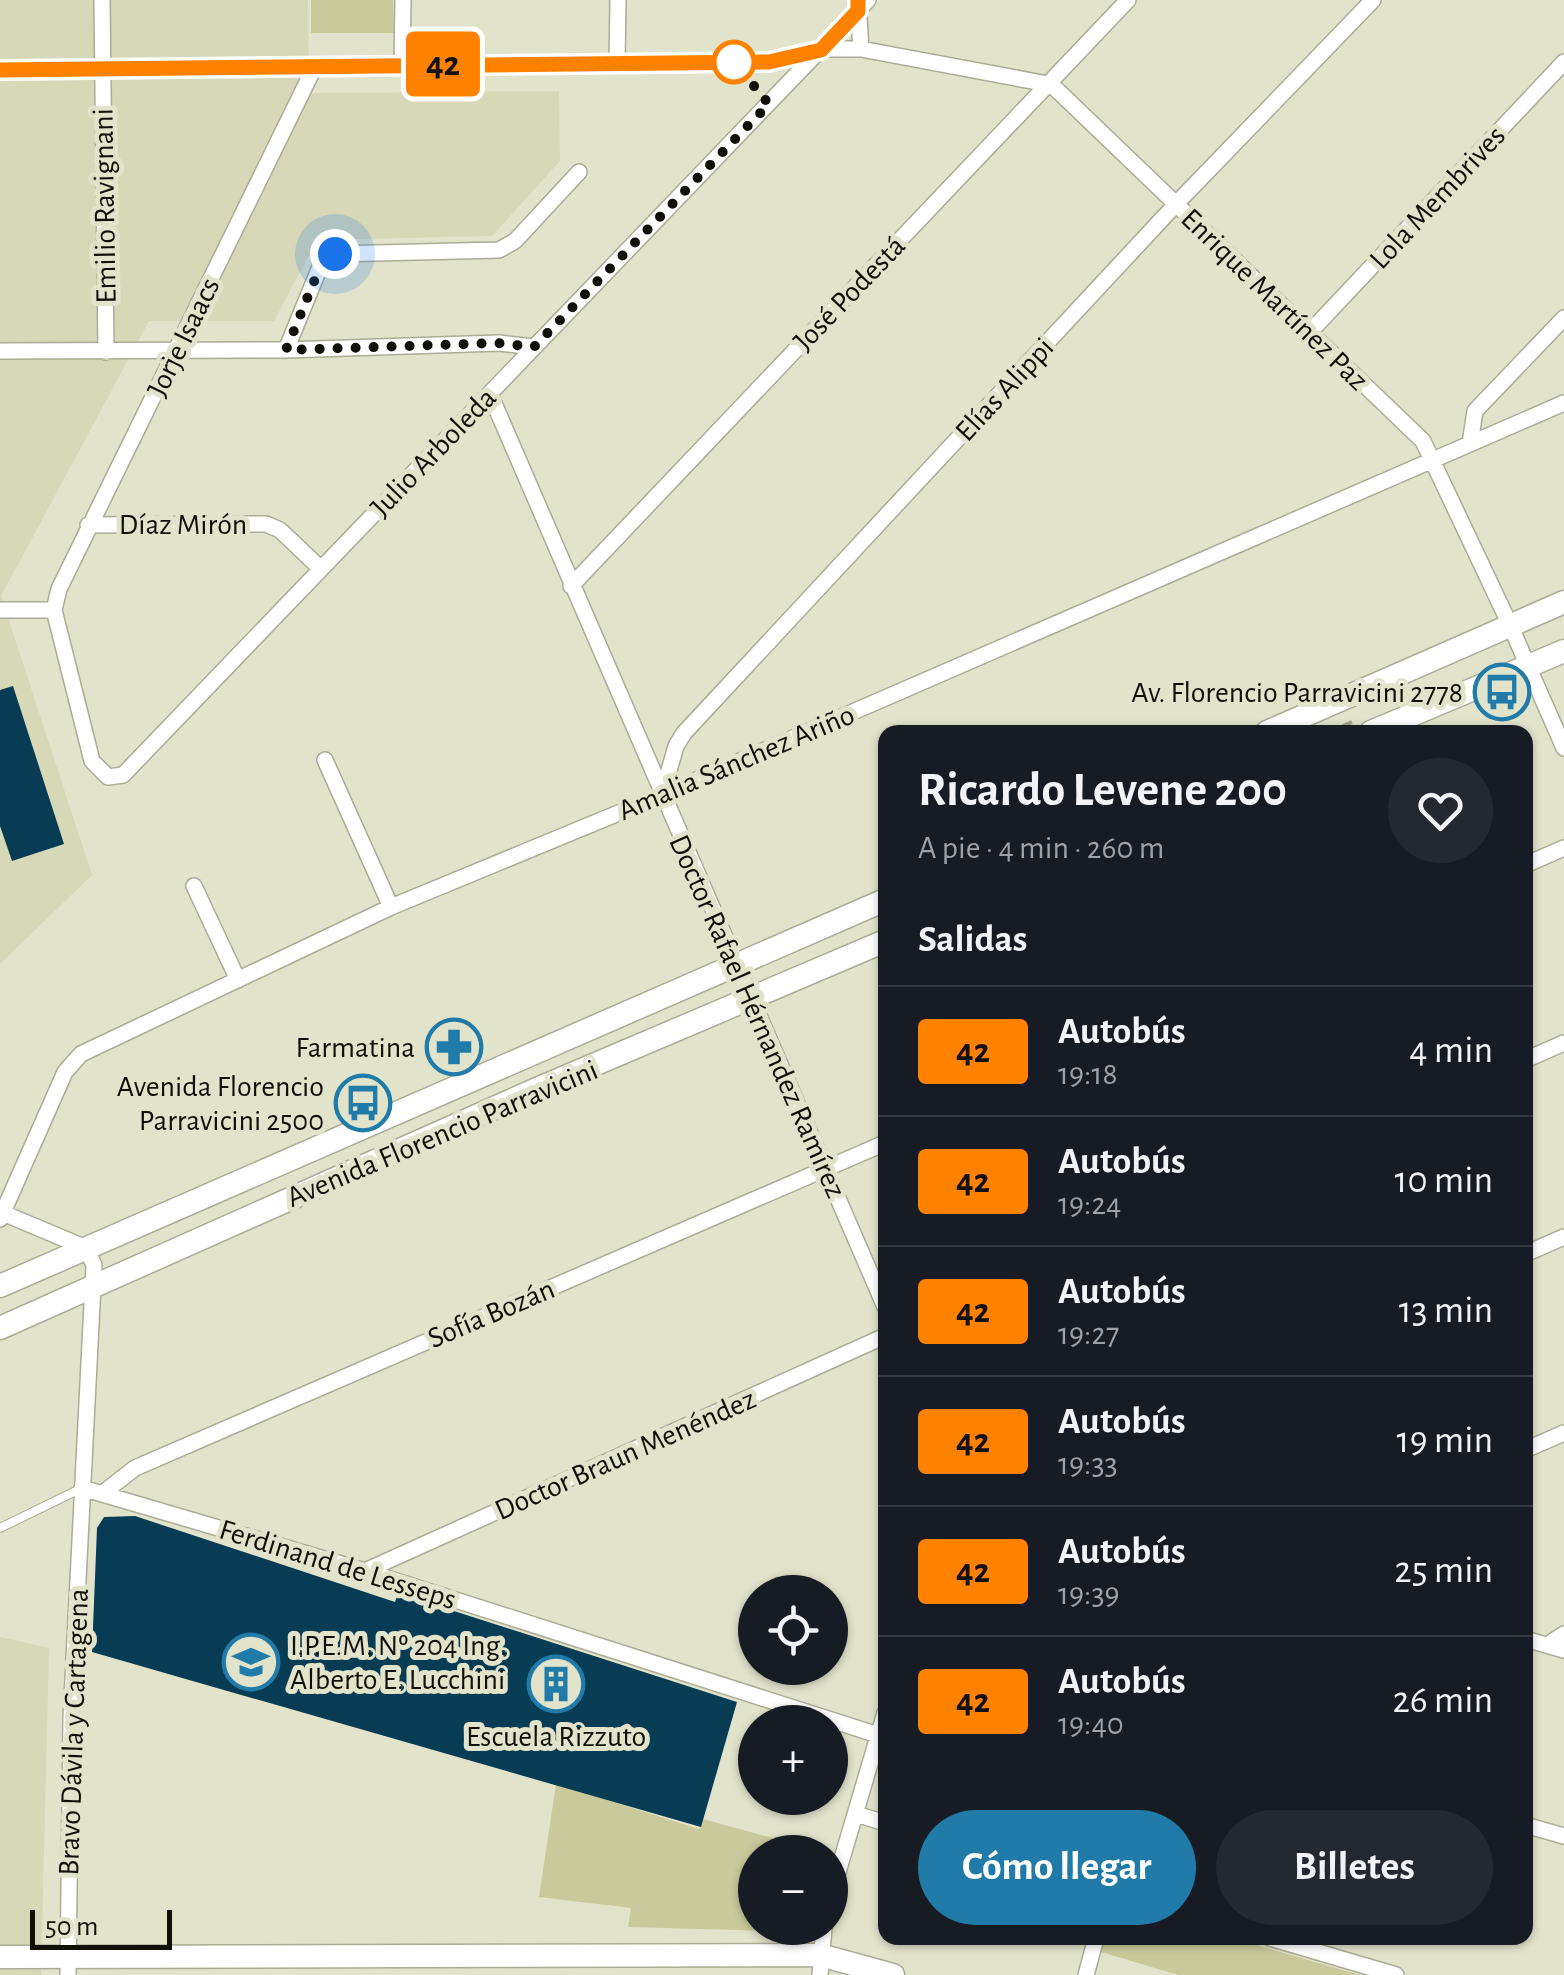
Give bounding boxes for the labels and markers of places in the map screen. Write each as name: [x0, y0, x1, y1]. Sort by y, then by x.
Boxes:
unlabelled marker: [713, 41, 755, 83]
bus stop icon: Av. Florencio Parravicini 2778: [1472, 662, 1532, 722]
place label: Av. Florencio Parravicini 2778: [1131, 678, 1463, 708]
pharmacy icon: Farmatina: [424, 1017, 484, 1077]
place label: Farmatina: [296, 1033, 415, 1063]
place label: Avenida Florencio Parravicini 2500: [117, 1072, 324, 1136]
bus stop icon: Avenida Florencio Parravicini 2500: [333, 1073, 393, 1133]
place label: I.P.E.M. Nº 204 Ing. Alberto E. Lucchini: [290, 1631, 507, 1695]
school or university icon: I.P.E.M. Nº 204 Ing. Alberto E. Lucchini: [221, 1632, 281, 1692]
building icon: Escuela Rizzuto: [526, 1654, 586, 1714]
place label: Escuela Rizzuto: [466, 1722, 646, 1752]

